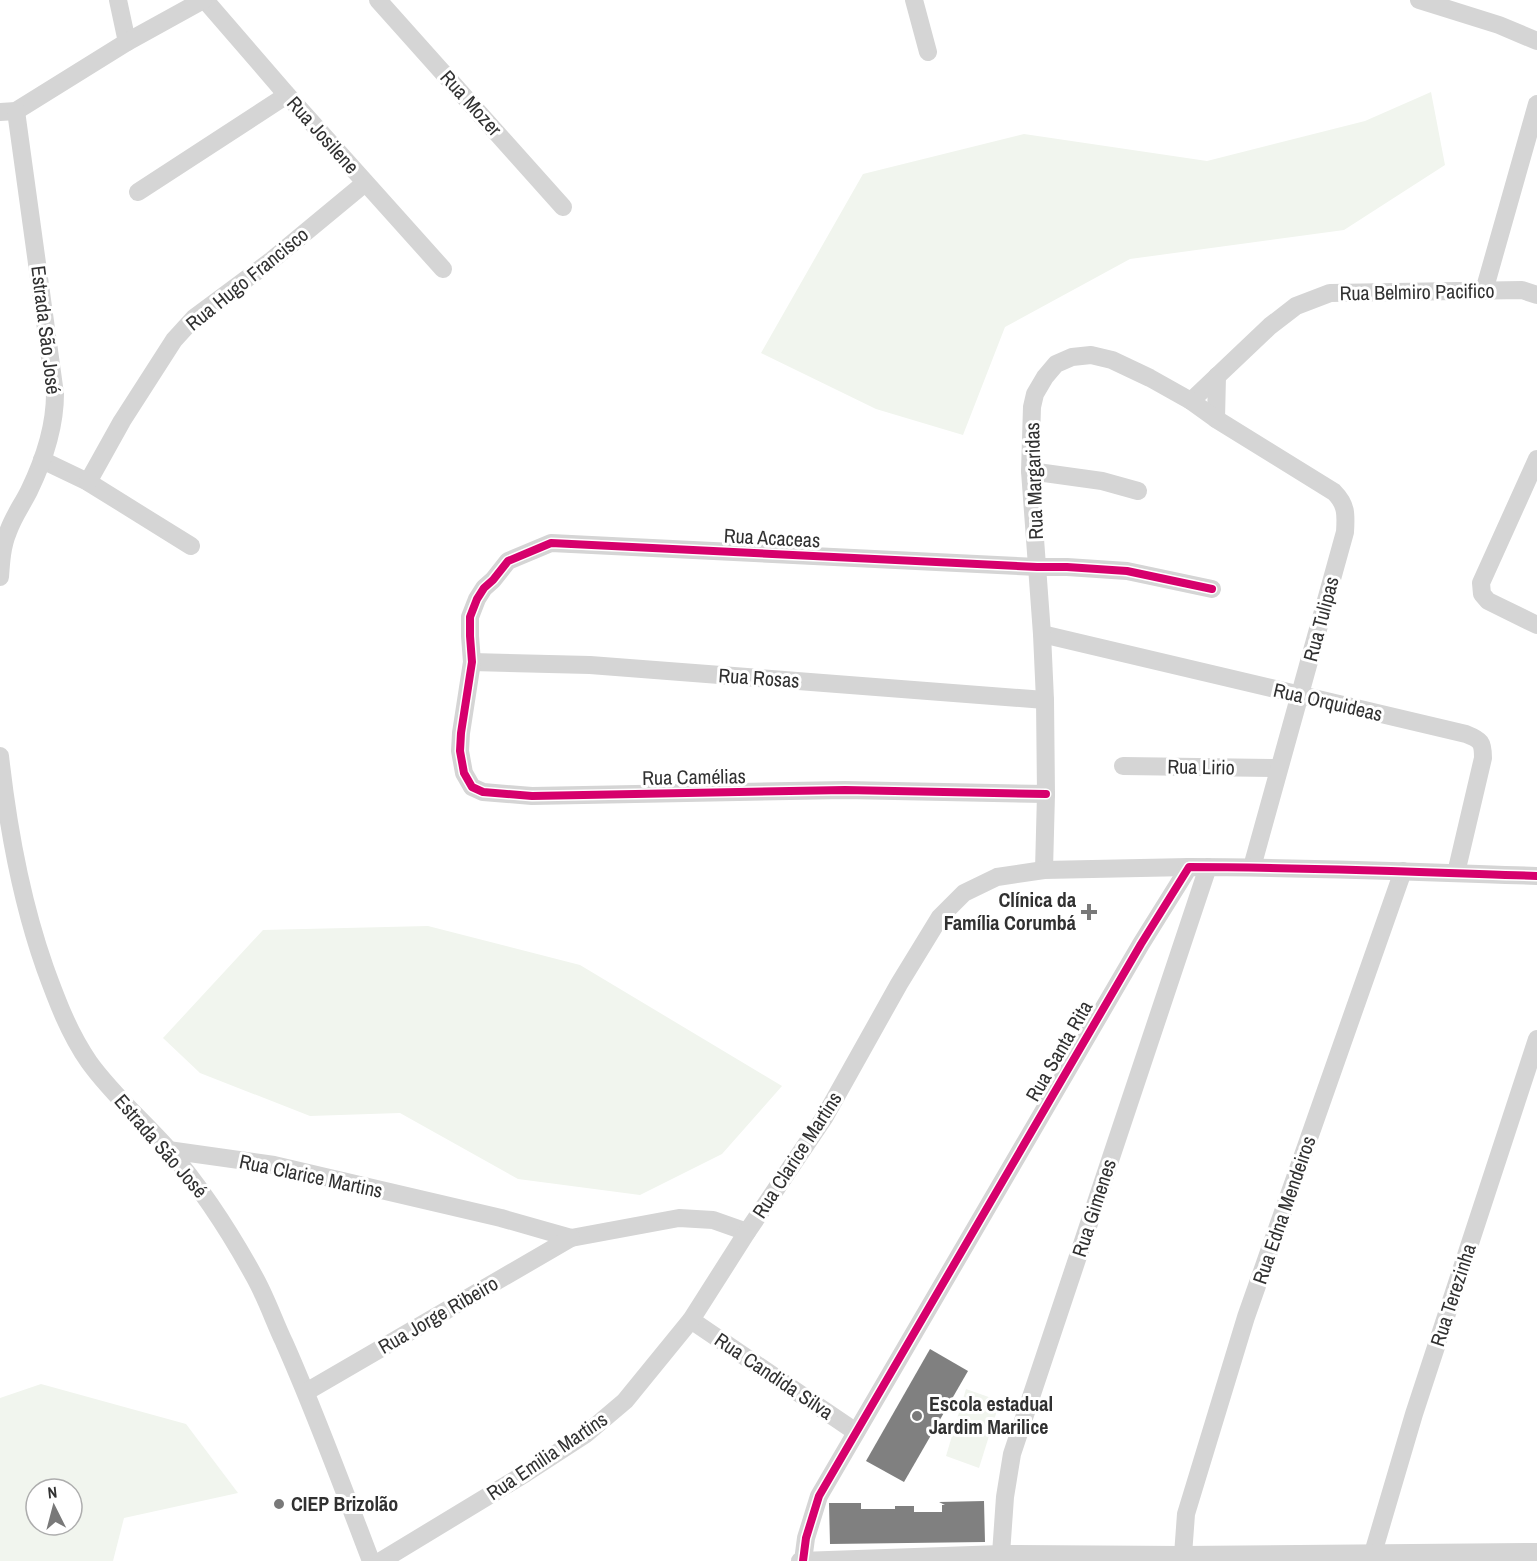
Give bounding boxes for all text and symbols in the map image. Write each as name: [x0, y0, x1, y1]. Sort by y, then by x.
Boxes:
street label: Rua Mozer: [435, 64, 509, 142]
street label: Rua Josilene: [281, 90, 365, 179]
street label: Rua Hugo Francisco: [180, 221, 314, 336]
street label: Estrada São José: [25, 264, 68, 396]
street label: Rua Belmiro Pacifico: [1339, 277, 1495, 306]
street label: Rua Margaridas: [1018, 422, 1049, 540]
street label: Rua Acaceas: [723, 521, 821, 554]
street label: Rua Tulipas: [1296, 573, 1345, 664]
street label: Rua Rosas: [718, 661, 800, 694]
street label: Rua Orquideas: [1271, 676, 1385, 727]
street label: Rua Lirio: [1167, 752, 1235, 781]
street label: Rua Camélias: [642, 762, 746, 791]
place label: Clínica da Família Corumbá: [944, 886, 1076, 936]
marker: Clínica da Família Corumbá: [1080, 903, 1098, 921]
street label: Rua Santa Rita: [1019, 995, 1098, 1106]
street label: Rua Clarice Martins: [746, 1086, 848, 1223]
street label: Estrada São José: [109, 1088, 214, 1203]
street label: Rua Edna Mendeiros: [1246, 1132, 1322, 1288]
street label: Rua Clarice Martins: [237, 1147, 385, 1204]
street label: Rua Gimenes: [1065, 1156, 1122, 1260]
street label: Rua Terezinha: [1423, 1240, 1482, 1350]
street label: Rua Jorge Ribeiro: [373, 1269, 503, 1360]
street label: Rua Candida Silva: [710, 1326, 839, 1425]
place label: Escola estadual Jardim Marilice: [929, 1390, 1053, 1440]
street label: Rua Emilia Martins: [481, 1405, 612, 1506]
marker: Escola estadual Jardim Marilice: [910, 1409, 924, 1423]
north arrow: [24, 1477, 84, 1537]
text: N: [47, 1481, 58, 1504]
place label: CIEP Brizolão: [291, 1490, 398, 1517]
marker: CIEP Brizolão: [272, 1497, 286, 1511]

